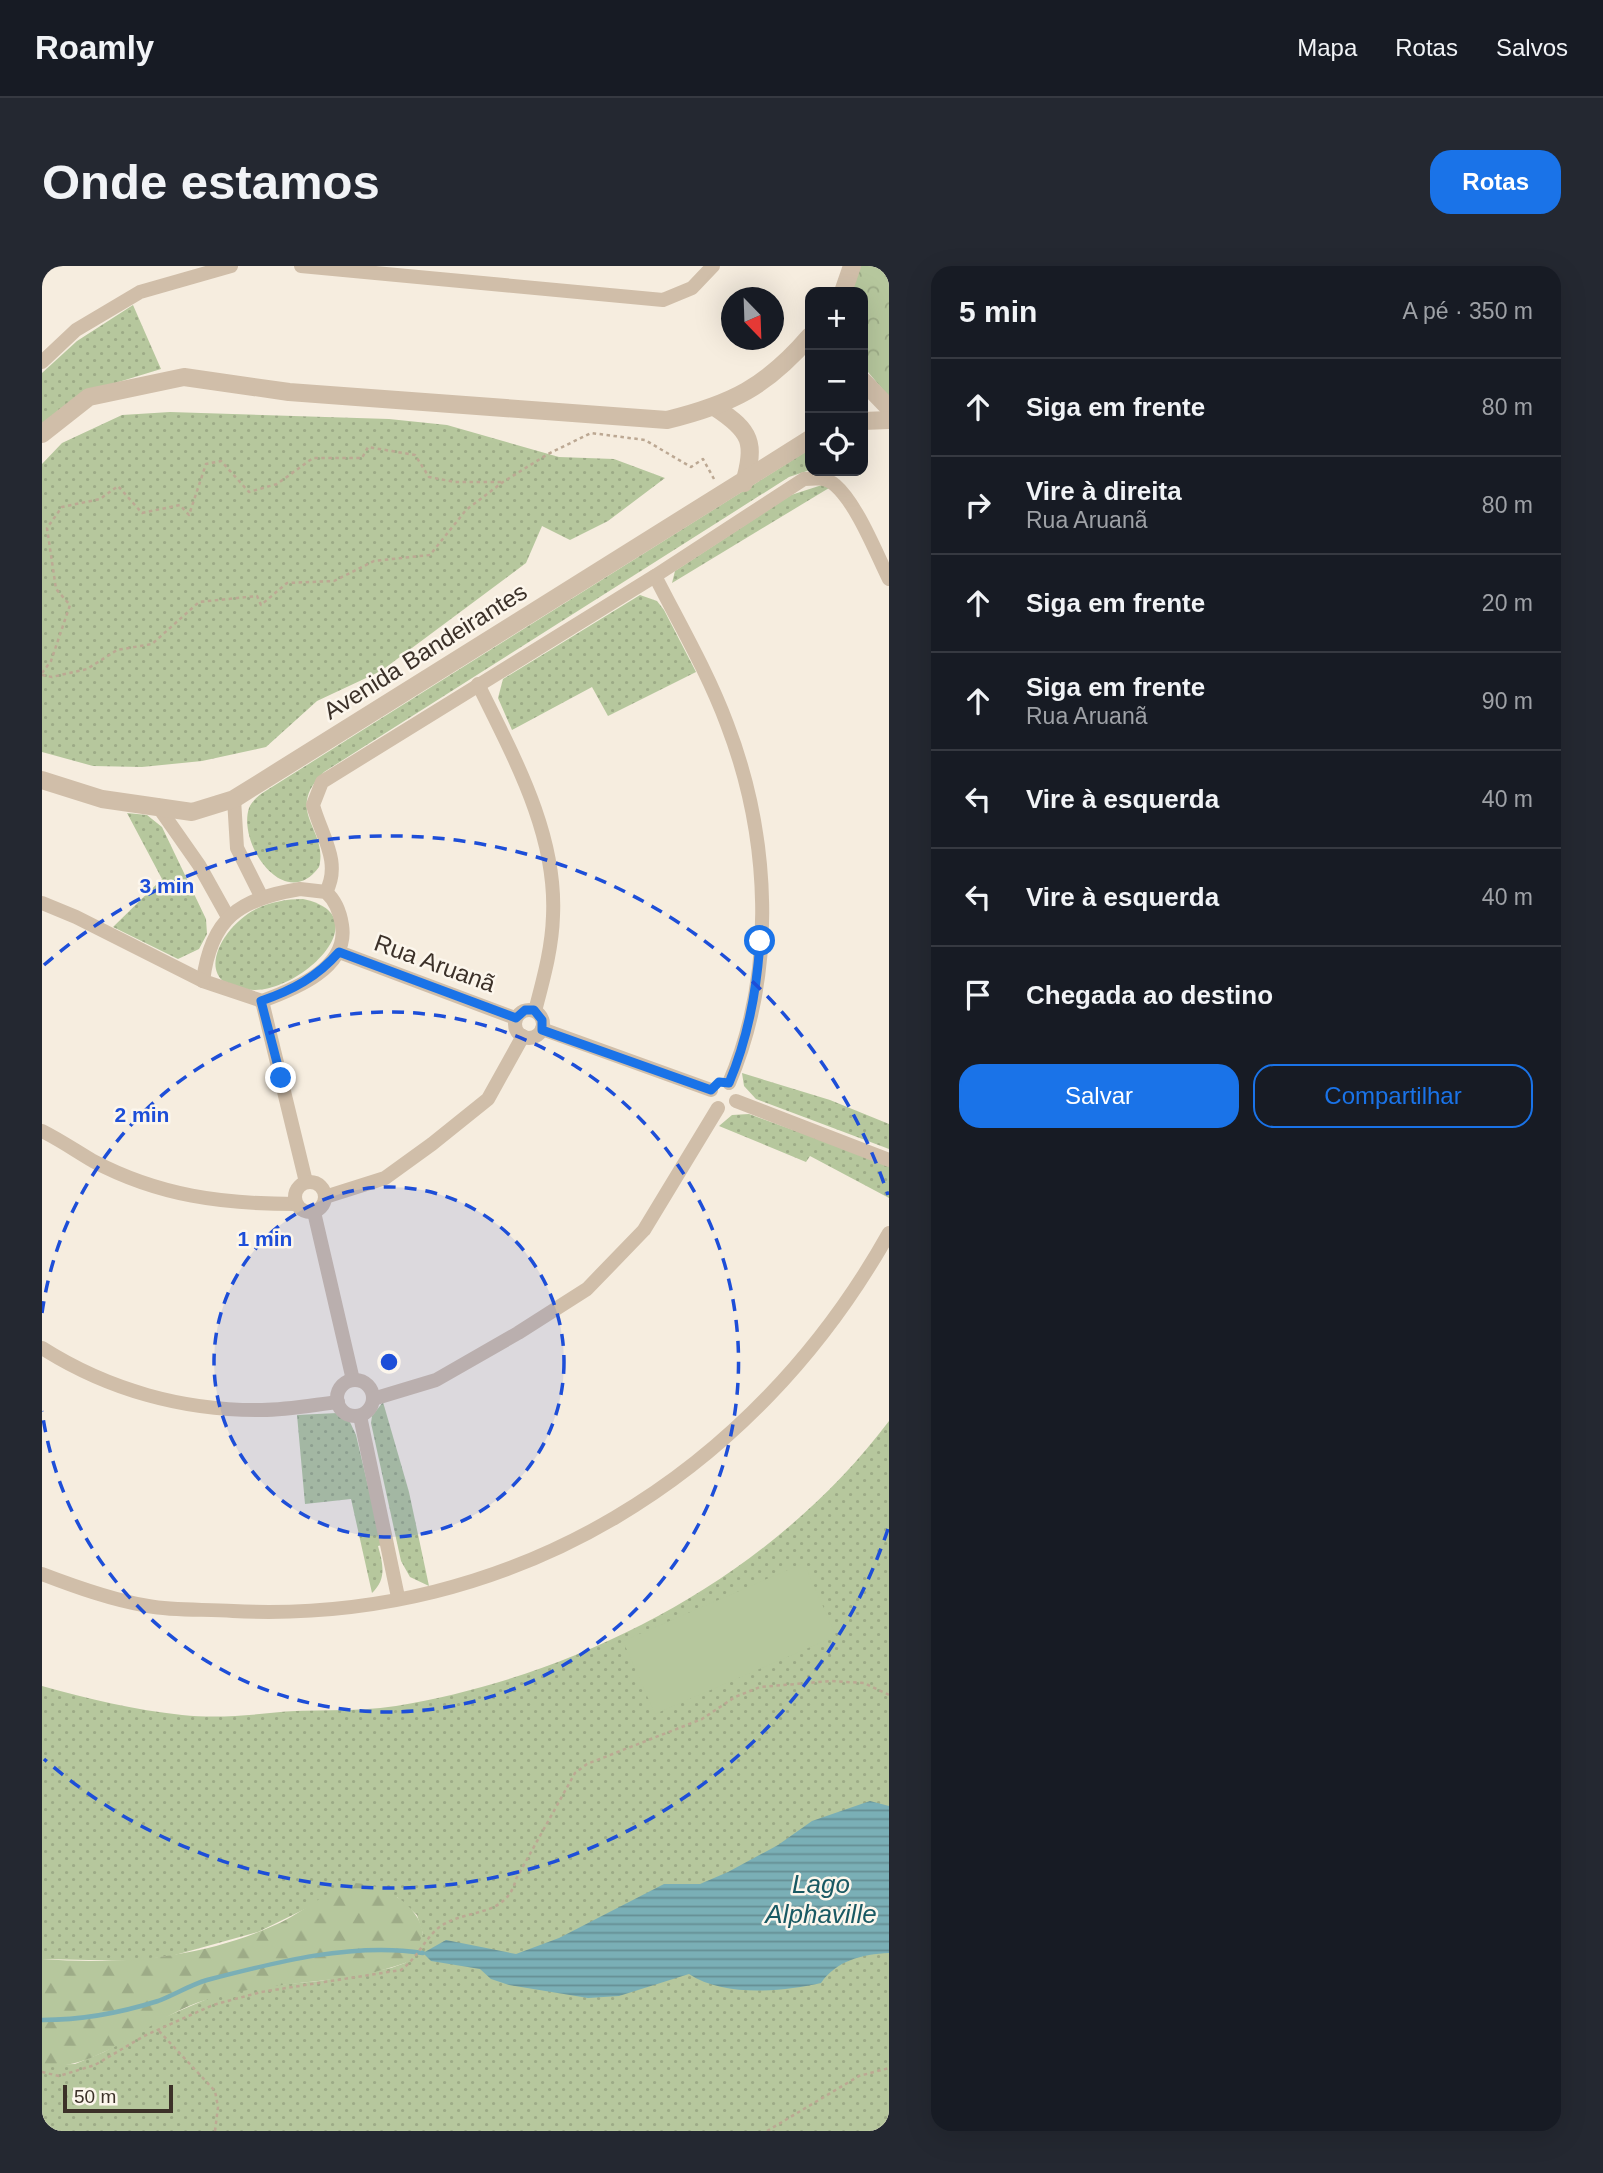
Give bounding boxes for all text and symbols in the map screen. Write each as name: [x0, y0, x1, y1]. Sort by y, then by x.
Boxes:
text: Roamly: [35, 29, 154, 66]
text: Mapa: [1297, 34, 1357, 61]
text: Rotas: [1395, 34, 1458, 61]
text: Salvos: [1496, 34, 1568, 61]
button: Rotas: [1430, 150, 1561, 214]
text: Onde estamos: [42, 155, 380, 209]
north arrow: [721, 287, 784, 350]
map controls: [805, 287, 868, 476]
button: +: [805, 287, 868, 350]
text: 5 min: [959, 295, 1037, 328]
text: A pé · 350 m: [1403, 298, 1533, 324]
button: −: [805, 350, 868, 413]
icon: ahead: [959, 388, 997, 426]
text: Siga em frente: [1026, 392, 1205, 422]
text: 80 m: [1482, 394, 1533, 420]
button: locate: [805, 413, 868, 476]
text: Vire à direita: [1026, 476, 1182, 506]
icon: right: [959, 486, 997, 524]
text: 80 m: [1482, 492, 1533, 518]
text: Rua Aruanã: [1026, 507, 1147, 533]
street label: Avenida Bandeirantes: [318, 577, 532, 725]
icon: ahead: [959, 584, 997, 622]
text: Siga em frente: [1026, 588, 1205, 618]
text: 20 m: [1482, 590, 1533, 616]
text: Siga em frente: [1026, 672, 1205, 702]
icon: ahead: [959, 682, 997, 720]
text: 90 m: [1482, 688, 1533, 714]
text: Rua Aruanã: [1026, 703, 1147, 729]
icon: left: [959, 780, 997, 818]
text: Vire à esquerda: [1026, 784, 1219, 814]
text: 40 m: [1482, 786, 1533, 812]
text: 3 min: [140, 874, 194, 897]
icon: left: [959, 878, 997, 916]
text: Vire à esquerda: [1026, 882, 1219, 912]
text: 40 m: [1482, 884, 1533, 910]
route start: [744, 925, 775, 956]
street label: Rua Aruanã: [371, 929, 500, 998]
icon: arrive: [959, 976, 997, 1014]
text: Chegada ao destino: [1026, 980, 1273, 1010]
route end: [265, 1062, 296, 1093]
button: Salvar: [959, 1064, 1239, 1128]
button: Compartilhar: [1253, 1064, 1533, 1128]
text: 2 min: [115, 1103, 169, 1126]
text: 1 min: [238, 1227, 292, 1250]
centre of rings: [377, 1350, 401, 1374]
water label: Lago Alphaville: [763, 1869, 877, 1929]
scale bar: [63, 2082, 173, 2114]
text: 50 m: [74, 2086, 116, 2107]

